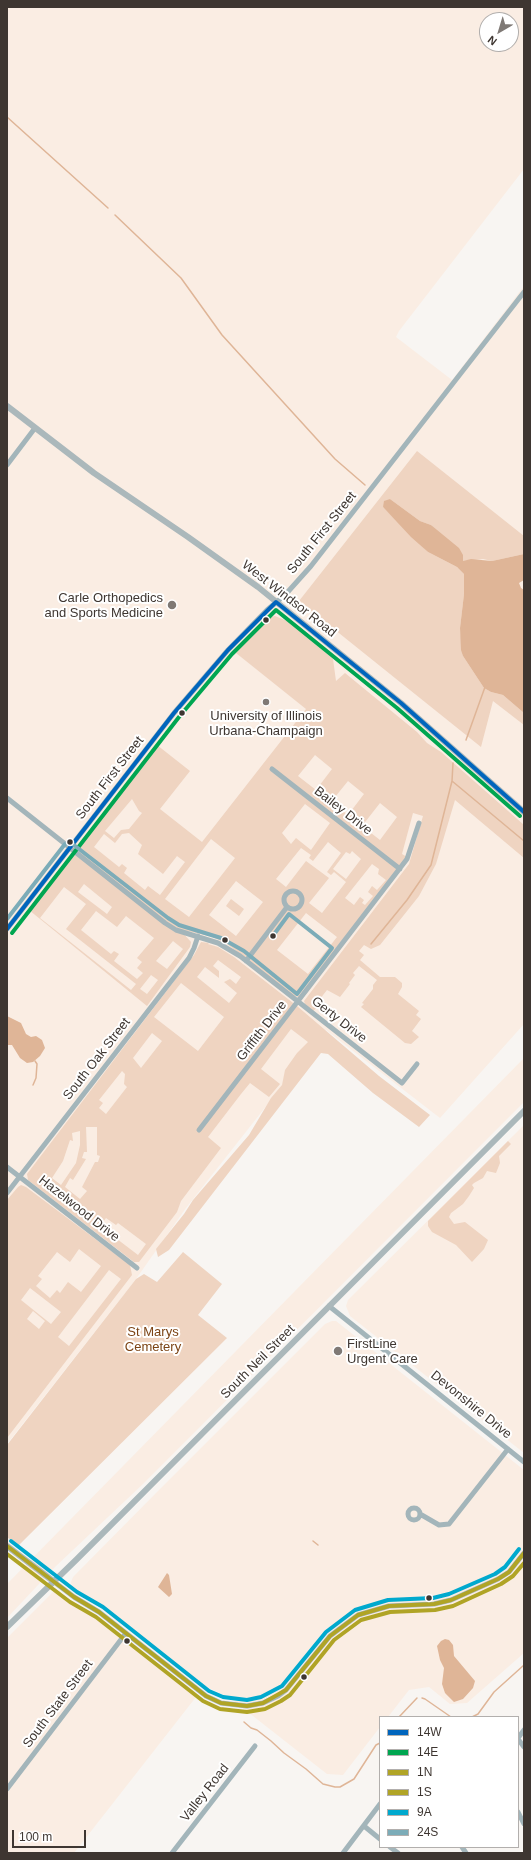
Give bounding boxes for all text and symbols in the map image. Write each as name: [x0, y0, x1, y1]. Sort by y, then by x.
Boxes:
north arrow: [479, 12, 519, 52]
text: N: [485, 33, 499, 48]
street label: South First Street: [284, 489, 360, 577]
street label: West Windsor Road: [239, 557, 339, 641]
place label: Carle Orthopedics and Sports Medicine: [44, 590, 163, 621]
marker: Carle Orthopedics and Sports Medicine: [166, 599, 178, 611]
unlabelled marker: [261, 615, 271, 625]
marker: University of Illinois Urbana-Champaign: [261, 697, 271, 707]
unlabelled marker: [177, 708, 187, 718]
place label: University of Illinois Urbana-Champaign: [209, 708, 323, 739]
street label: South First Street: [73, 733, 147, 823]
street label: Bailey Drive: [311, 784, 375, 838]
unlabelled marker: [65, 837, 75, 847]
unlabelled marker: [268, 931, 278, 941]
unlabelled marker: [220, 935, 230, 945]
street label: Gerty Drive: [308, 994, 370, 1046]
street label: Griffith Drive: [234, 998, 290, 1064]
street label: South Oak Street: [60, 1015, 134, 1103]
street label: Hazelwood Drive: [35, 1173, 123, 1245]
street label: South Neil Street: [218, 1322, 298, 1402]
park label: St Marys Cemetery: [125, 1324, 181, 1355]
place label: FirstLine Urgent Care: [347, 1336, 418, 1367]
marker: FirstLine Urgent Care: [332, 1345, 344, 1357]
street label: Devonshire Drive: [427, 1368, 515, 1442]
unlabelled marker: [424, 1593, 434, 1603]
unlabelled marker: [122, 1636, 132, 1646]
street label: South State Street: [20, 1657, 96, 1751]
unlabelled marker: [299, 1672, 309, 1682]
legend: [379, 1716, 519, 1848]
text: 14W: [417, 1725, 442, 1739]
text: 14E: [417, 1745, 438, 1759]
street label: Valley Road: [178, 1761, 232, 1825]
text: 1N: [417, 1765, 432, 1779]
text: 1S: [417, 1785, 432, 1799]
text: 9A: [417, 1805, 432, 1819]
scale bar: [14, 1822, 88, 1848]
text: 24S: [417, 1825, 438, 1839]
text: 100 m: [19, 1830, 52, 1844]

